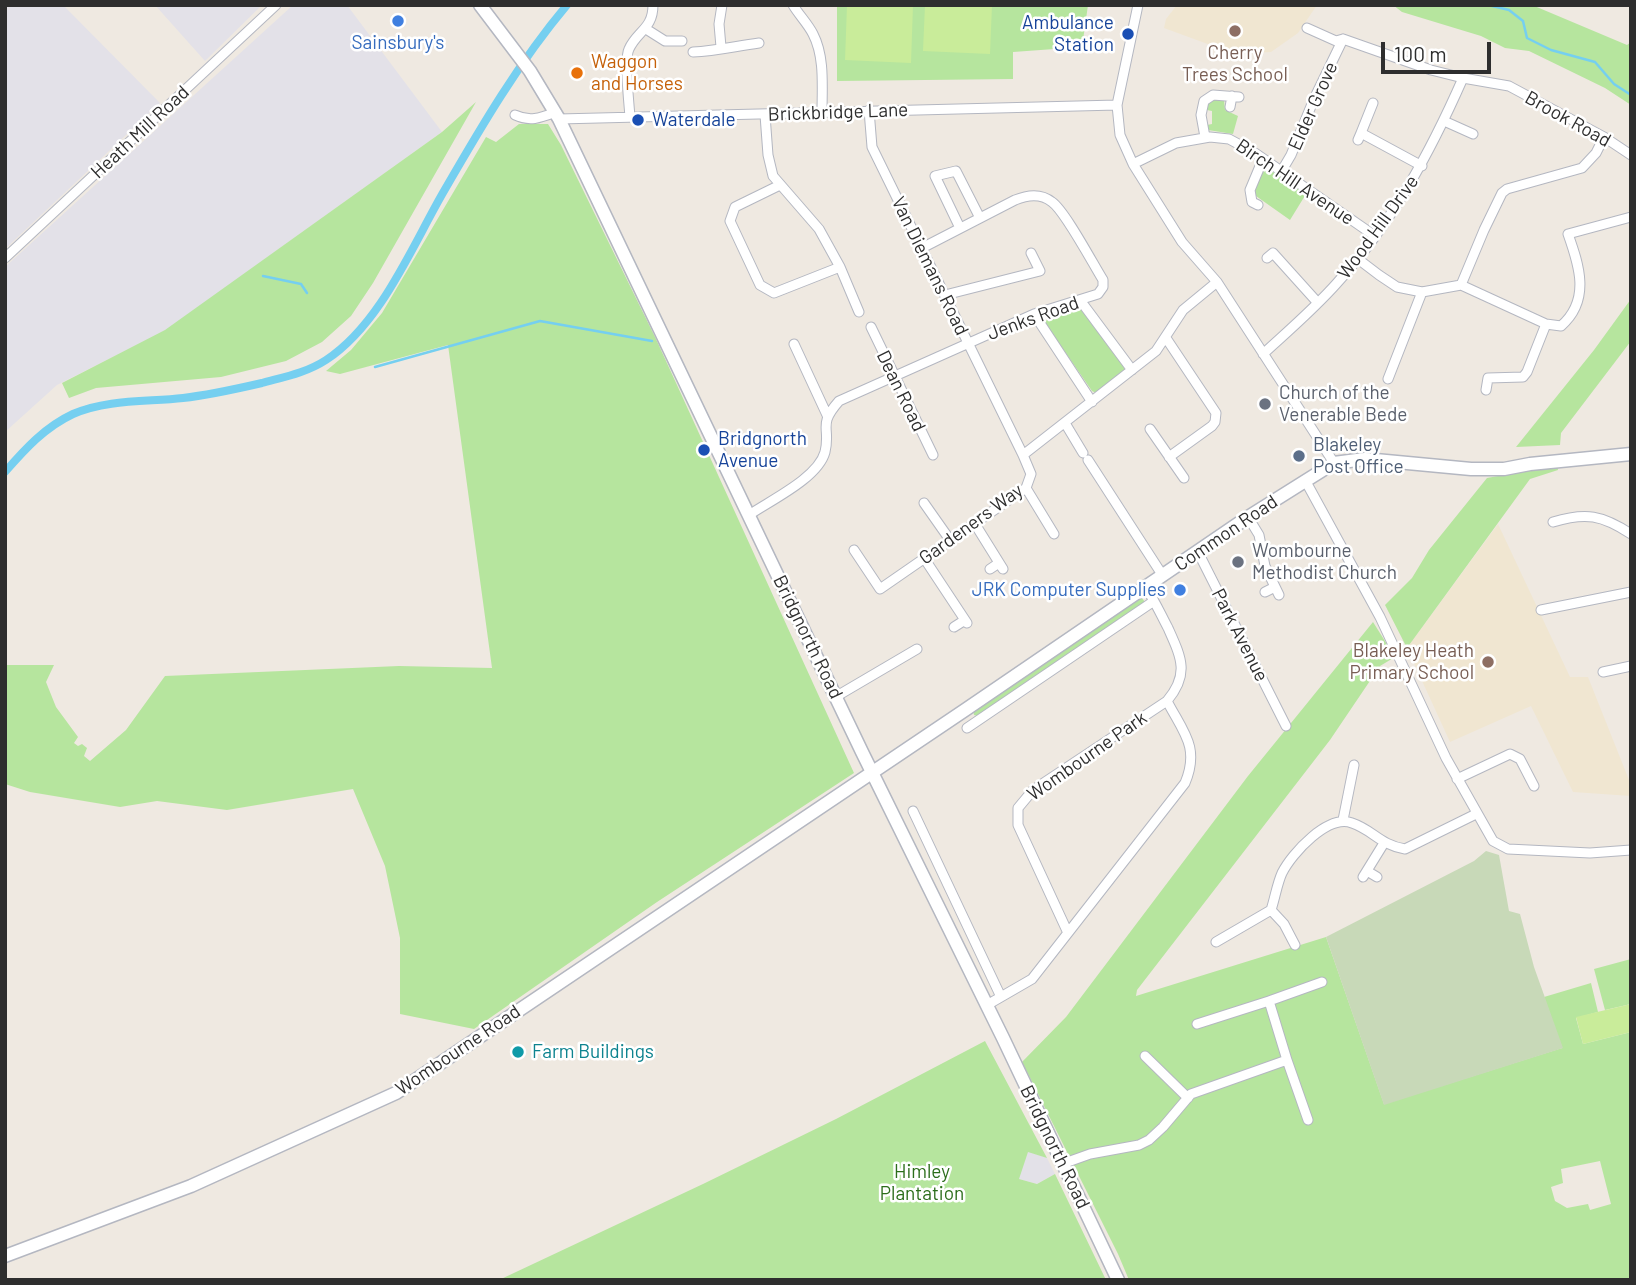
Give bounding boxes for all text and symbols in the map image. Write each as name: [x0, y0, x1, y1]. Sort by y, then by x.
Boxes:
place label: Ambulance Station: [1022, 12, 1114, 56]
marker: Sainsbury's: [390, 13, 406, 29]
marker: Cherry Trees School: [1227, 23, 1243, 39]
marker: Ambulance Station: [1120, 26, 1136, 42]
scale bar: [1384, 28, 1494, 72]
place label: Sainsbury's: [352, 32, 444, 54]
text: 100 m: [1394, 41, 1447, 66]
place label: Cherry Trees School: [1182, 42, 1288, 86]
place label: Waggon and Horses: [591, 51, 683, 95]
street label: Elder Grove: [1283, 58, 1343, 154]
marker: Waggon and Horses: [569, 65, 585, 81]
street label: Heath Mill Road: [86, 81, 194, 183]
street label: Brook Road: [1521, 86, 1615, 152]
street label: Brickbridge Lane: [767, 98, 909, 126]
place label: Waterdale: [652, 109, 736, 131]
marker: Waterdale: [630, 112, 646, 128]
street label: Birch Hill Avenue: [1232, 134, 1358, 230]
street label: Wood Hill Drive: [1333, 171, 1423, 283]
street label: Van Diemans Road: [887, 193, 973, 339]
street label: Jenks Road: [984, 291, 1082, 345]
street label: Dean Road: [872, 347, 930, 435]
place label: Church of the Venerable Bede: [1279, 382, 1407, 426]
marker: Church of the Venerable Bede: [1257, 396, 1273, 412]
place label: Bridgnorth Avenue: [718, 428, 807, 472]
place label: Blakeley Post Office: [1313, 434, 1404, 478]
marker: Bridgnorth Avenue: [696, 442, 712, 458]
marker: Blakeley Post Office: [1291, 448, 1307, 464]
street label: Gardeners Way: [915, 479, 1027, 569]
street label: Common Road: [1170, 490, 1282, 576]
place label: Wombourne Methodist Church: [1252, 540, 1397, 584]
marker: Wombourne Methodist Church: [1230, 554, 1246, 570]
street label: Bridgnorth Road: [768, 571, 848, 703]
place label: JRK Computer Supplies: [972, 579, 1166, 601]
marker: JRK Computer Supplies: [1172, 582, 1188, 598]
street label: Park Avenue: [1207, 585, 1273, 685]
place label: Blakeley Heath Primary School: [1349, 640, 1474, 684]
marker: Blakeley Heath Primary School: [1480, 654, 1496, 670]
street label: Wombourne Park: [1023, 706, 1151, 806]
street label: Wombourne Road: [391, 1000, 525, 1100]
place label: Farm Buildings: [532, 1041, 654, 1063]
marker: Farm Buildings: [510, 1044, 526, 1060]
street label: Bridgnorth Road: [1015, 1081, 1095, 1213]
park label: Himley Plantation: [880, 1161, 964, 1205]

